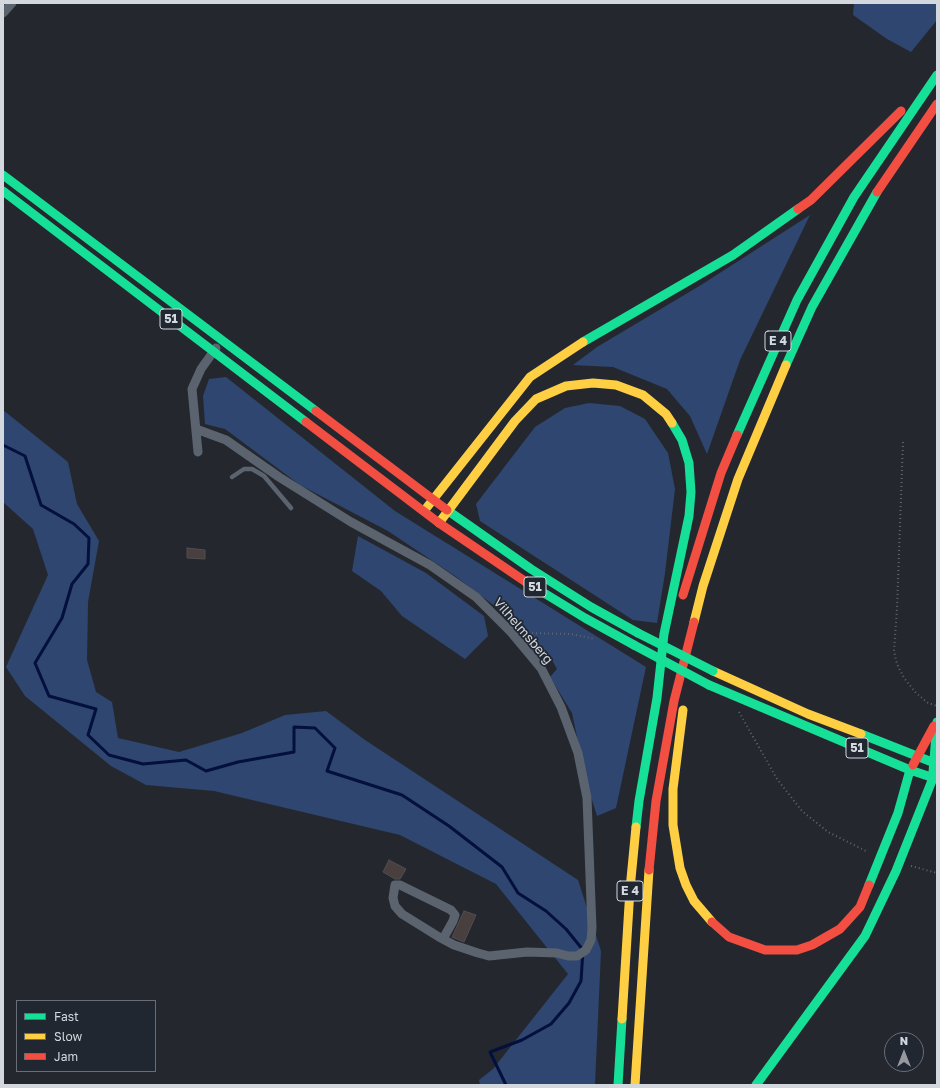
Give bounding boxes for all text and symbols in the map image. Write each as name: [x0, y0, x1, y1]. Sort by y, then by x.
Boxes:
road number: 51: [160, 309, 182, 329]
road number: E 4: [765, 331, 791, 351]
road number: 51: [524, 577, 546, 597]
street label: Vilhelmsberg: [490, 595, 556, 667]
road number: 51: [846, 738, 868, 758]
road number: E 4: [617, 881, 643, 901]
legend: [16, 1000, 156, 1072]
text: Fast: [54, 1009, 79, 1024]
text: Slow: [54, 1029, 82, 1044]
north arrow: [884, 1032, 924, 1072]
text: N: [900, 1034, 908, 1047]
text: Jam: [54, 1049, 78, 1064]

